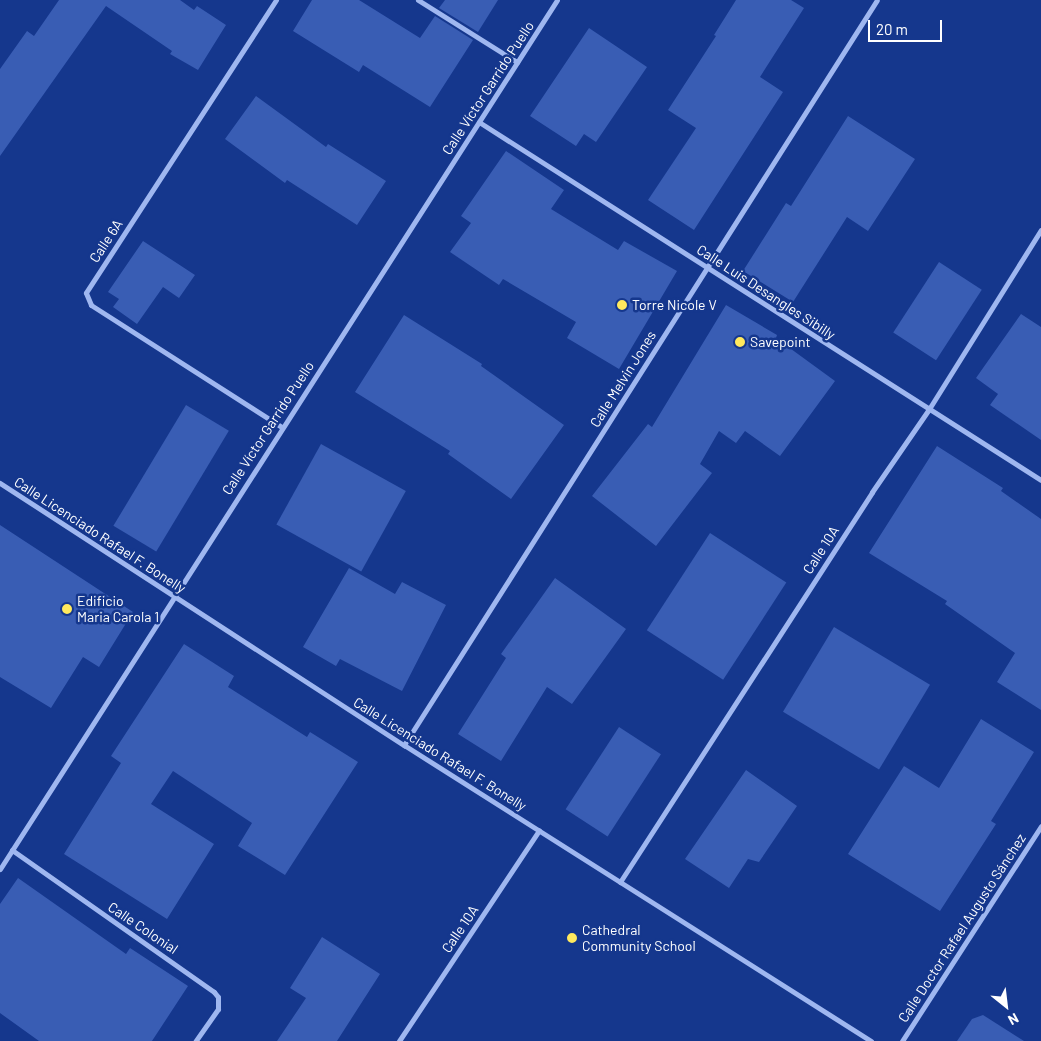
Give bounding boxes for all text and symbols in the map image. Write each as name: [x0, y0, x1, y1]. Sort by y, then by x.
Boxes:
scale bar: [871, 10, 945, 42]
street label: Calle Víctor Garrido Puello: [438, 18, 538, 158]
text: 20 m: [876, 20, 908, 38]
street label: Calle 6A: [86, 216, 126, 266]
street label: Calle Luis Desangles Sibilly: [694, 241, 838, 343]
place label: Torre Nicole V: [632, 297, 717, 313]
marker: Torre Nicole V: [616, 299, 628, 311]
street label: Calle Melvin Jones: [587, 328, 659, 430]
place label: Savepoint: [750, 334, 811, 350]
marker: Savepoint: [734, 336, 746, 348]
street label: Calle Víctor Garrido Puello: [218, 358, 318, 498]
street label: Calle Licenciado Rafael F. Bonelly: [11, 473, 189, 597]
street label: Calle 10A: [799, 523, 843, 577]
place label: Edificio Maria Carola 1: [77, 593, 159, 626]
marker: Edificio Maria Carola 1: [61, 603, 73, 615]
street label: Calle Licenciado Rafael F. Bonelly: [350, 694, 530, 814]
street label: Calle Doctor Rafael Augusto Sánchez: [895, 831, 1029, 1025]
street label: Calle Colonial: [105, 898, 181, 958]
street label: Calle 10A: [438, 902, 482, 956]
place label: Cathedral Community School: [582, 922, 696, 954]
marker: Cathedral Community School: [566, 932, 578, 944]
north arrow: [981, 981, 1031, 1031]
text: N: [1005, 1010, 1022, 1029]

